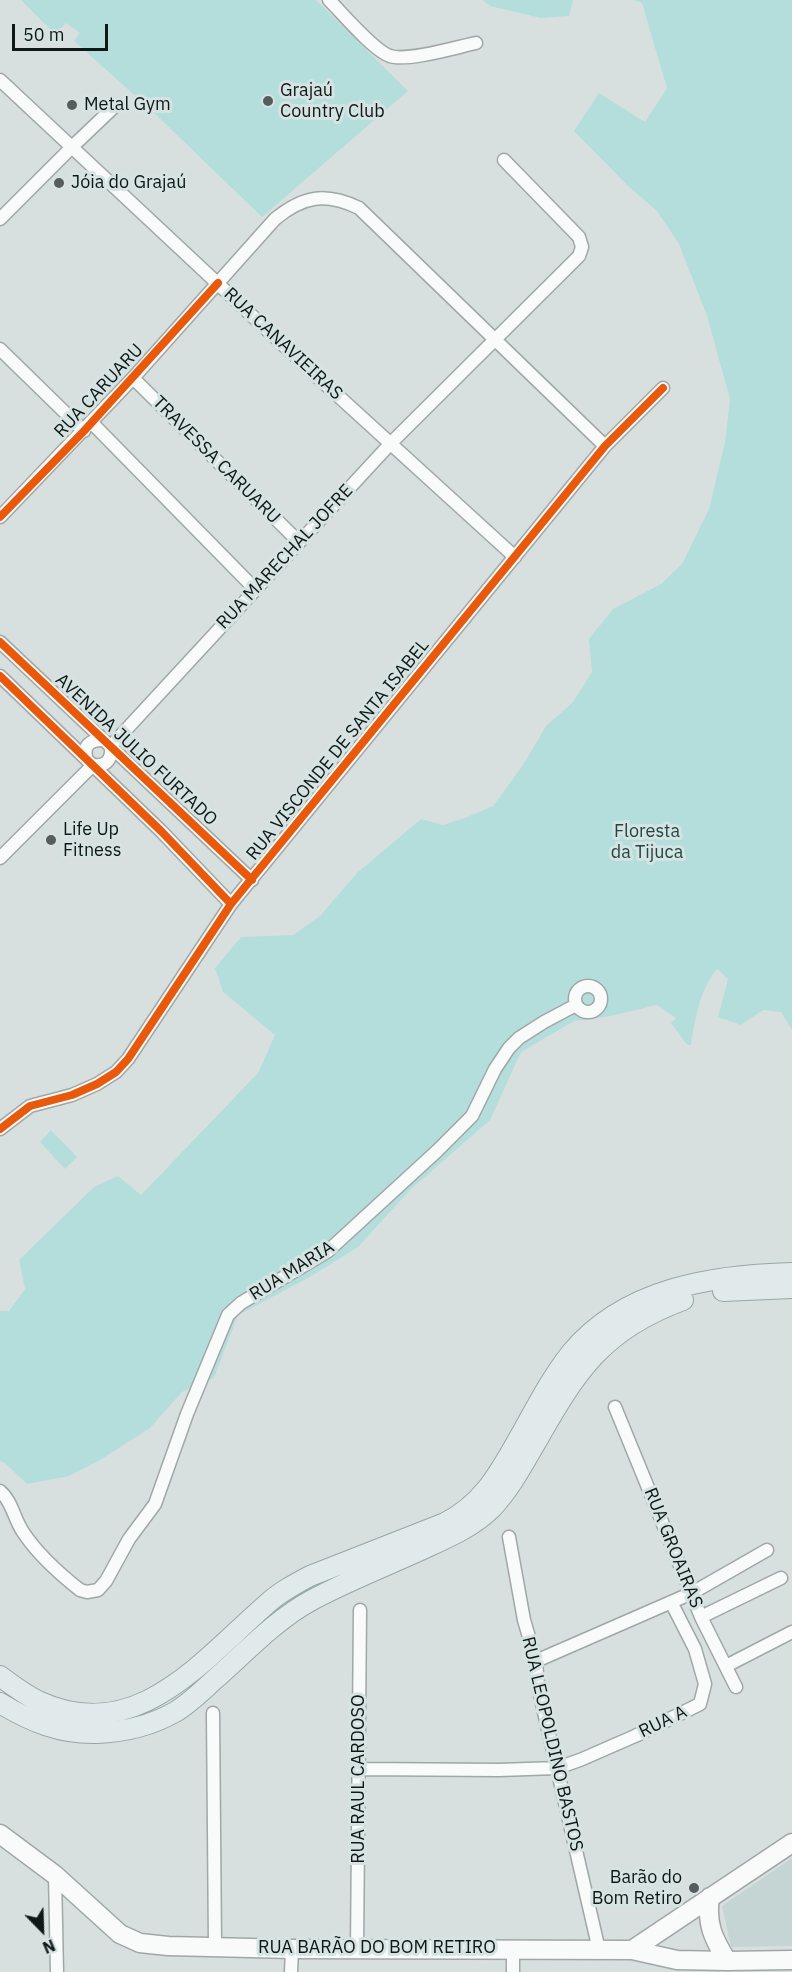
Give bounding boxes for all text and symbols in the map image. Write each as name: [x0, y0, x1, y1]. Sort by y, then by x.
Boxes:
scale bar: [15, 12, 111, 50]
text: 50 m: [23, 23, 65, 46]
place label: Grajaú Country Club: [280, 80, 385, 122]
place label: Metal Gym: [84, 94, 171, 116]
marker: Grajaú Country Club: [261, 94, 275, 108]
marker: Metal Gym: [65, 98, 79, 112]
place label: Jóia do Grajaú: [71, 172, 186, 194]
marker: Jóia do Grajaú: [52, 176, 66, 190]
street label: RUA CANAVIEIRAS: [219, 283, 347, 405]
street label: RUA CARUARU: [50, 340, 148, 442]
street label: TRAVESSA CARUARU: [148, 392, 284, 528]
street label: RUA MARECHAL JOFRE: [212, 480, 358, 634]
street label: RUA VISCONDE DE SANTA ISABEL: [242, 635, 434, 865]
street label: AVENIDA JULIO FURTADO: [51, 669, 221, 831]
place label: Life Up Fitness: [63, 819, 121, 862]
park label: Floresta da Tijuca: [611, 821, 683, 864]
marker: Life Up Fitness: [44, 833, 58, 847]
street label: RUA MARIA: [246, 1237, 338, 1305]
street label: RUA GROAIRAS: [639, 1485, 707, 1611]
street label: RUA LEOPOLDINO BASTOS: [517, 1635, 587, 1853]
street label: RUA RAUL CARDOSO: [348, 1694, 370, 1864]
street label: RUA A: [636, 1701, 690, 1743]
place label: Barão do Bom Retiro: [592, 1867, 682, 1910]
marker: Barão do Bom Retiro: [687, 1881, 701, 1895]
north arrow: [12, 1900, 72, 1960]
text: N: [40, 1935, 58, 1958]
street label: RUA BARÃO DO BOM RETIRO: [258, 1937, 496, 1959]

